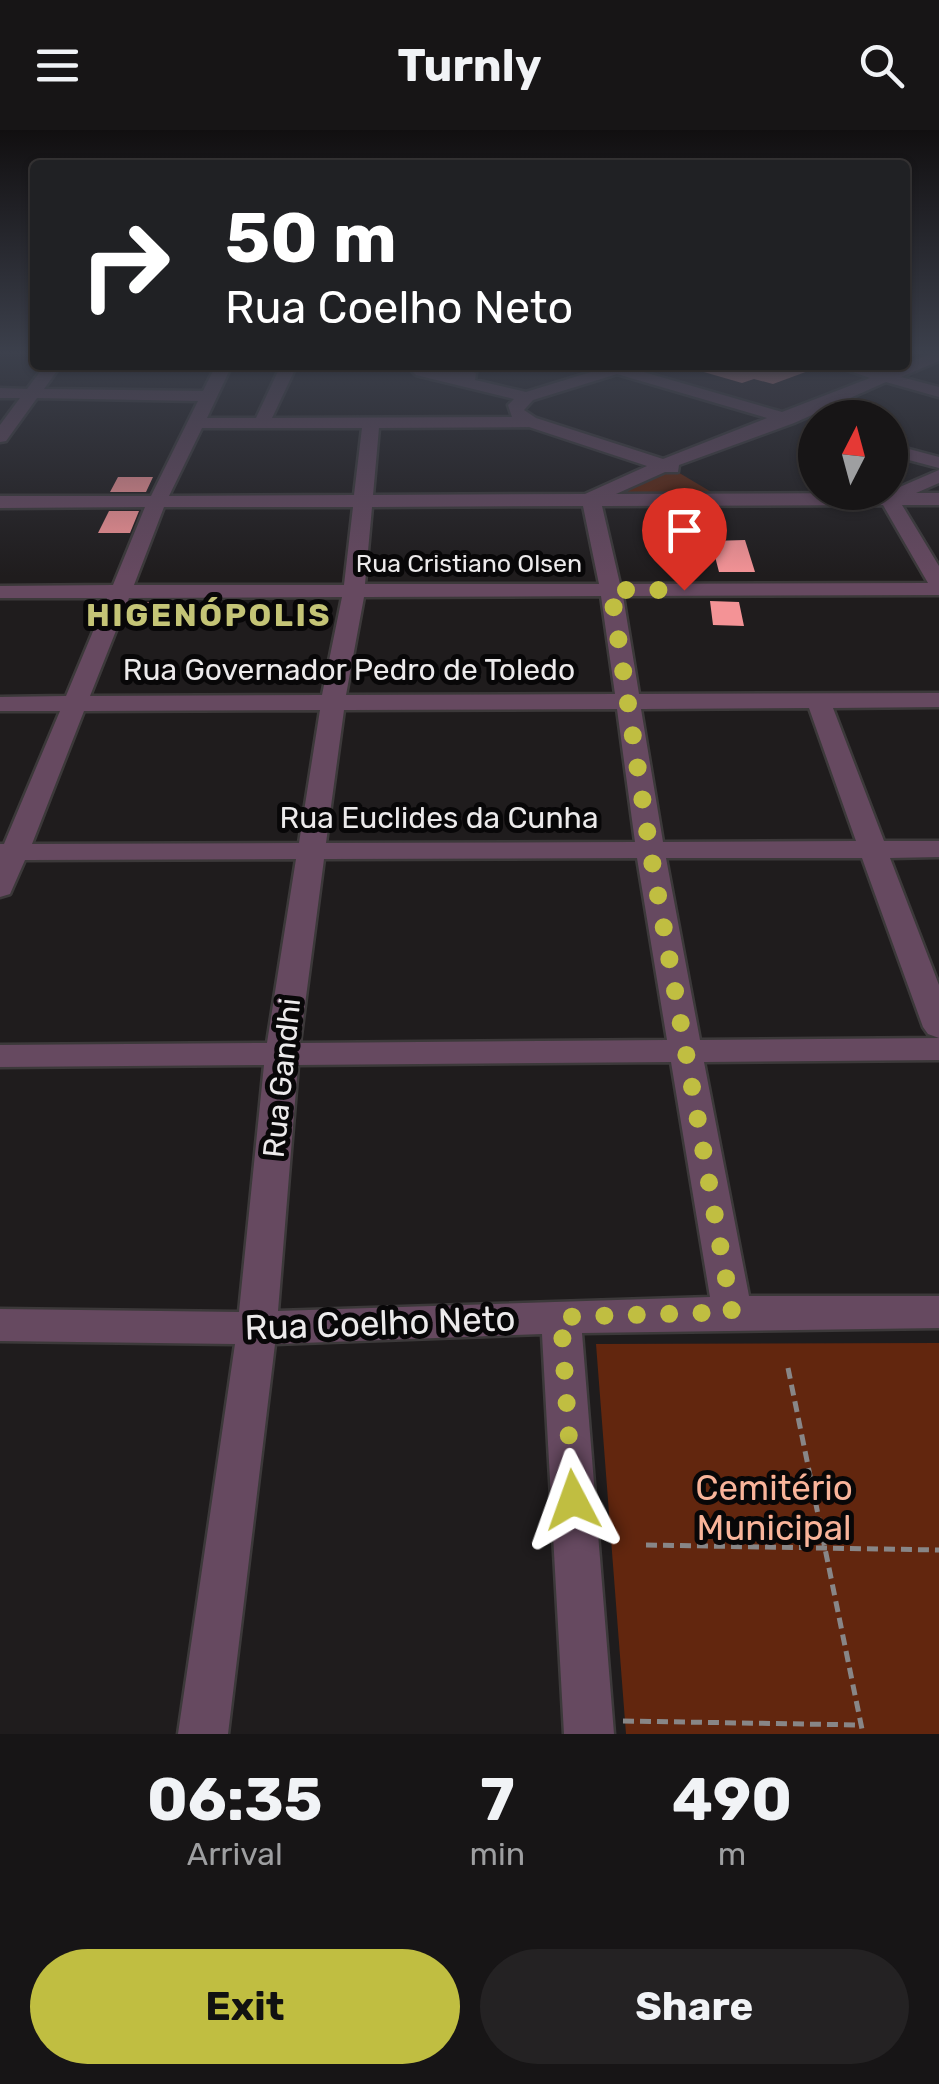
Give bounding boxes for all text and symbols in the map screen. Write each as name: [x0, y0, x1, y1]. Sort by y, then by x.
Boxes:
icon: menu: [30, 38, 85, 93]
icon: search: [854, 38, 909, 93]
text: Turnly: [397, 39, 542, 92]
text: 50 m: [225, 197, 397, 280]
icon: right: [60, 200, 190, 330]
text: Rua Coelho Neto: [225, 281, 573, 334]
north arrow: [798, 400, 908, 510]
map controls: [798, 400, 908, 510]
pin: [642, 488, 727, 591]
icon: arrive: [657, 503, 712, 558]
street label: Rua Cristiano Olsen: [356, 549, 582, 578]
district label: HIGENÓPOLIS: [86, 596, 332, 634]
street label: Rua Governador Pedro de Toledo: [123, 652, 575, 688]
street label: Rua Euclides da Cunha: [280, 800, 598, 836]
street label: Rua Gandhi: [256, 996, 308, 1160]
street label: Rua Coelho Neto: [244, 1297, 516, 1349]
position arrow: [521, 1448, 625, 1552]
park label: Cemitério Municipal: [695, 1467, 853, 1549]
text: 06:35: [147, 1764, 323, 1835]
text: 7: [480, 1764, 515, 1835]
text: 490: [672, 1764, 792, 1835]
text: Arrival: [187, 1835, 283, 1873]
text: min: [470, 1835, 525, 1873]
text: m: [718, 1835, 746, 1873]
button: Exit: [30, 1949, 460, 2064]
button: Share: [480, 1949, 909, 2064]

